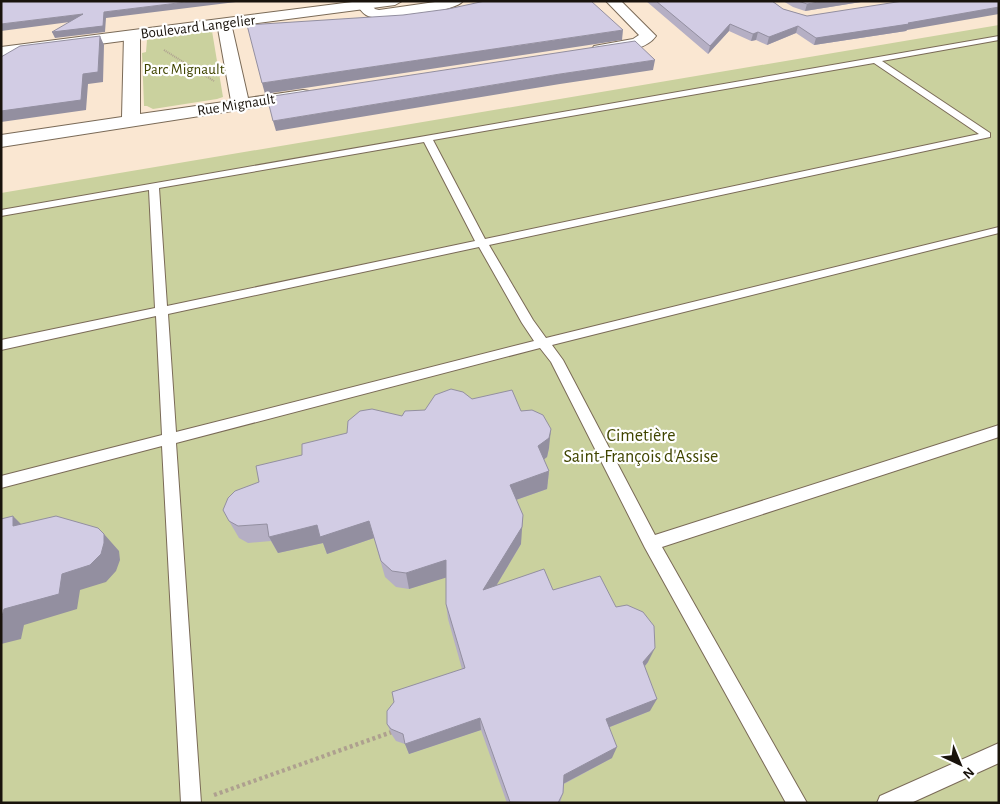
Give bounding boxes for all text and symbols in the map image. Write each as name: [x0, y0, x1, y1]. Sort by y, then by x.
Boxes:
street label: Boulevard Langelier: [140, 12, 256, 41]
park label: Parc Mignault: [144, 62, 225, 77]
street label: Rue Mignault: [196, 91, 276, 119]
park label: Cimetière Saint-François d'Assise: [564, 427, 718, 466]
north arrow: [935, 739, 985, 789]
text: N: [960, 764, 977, 781]

